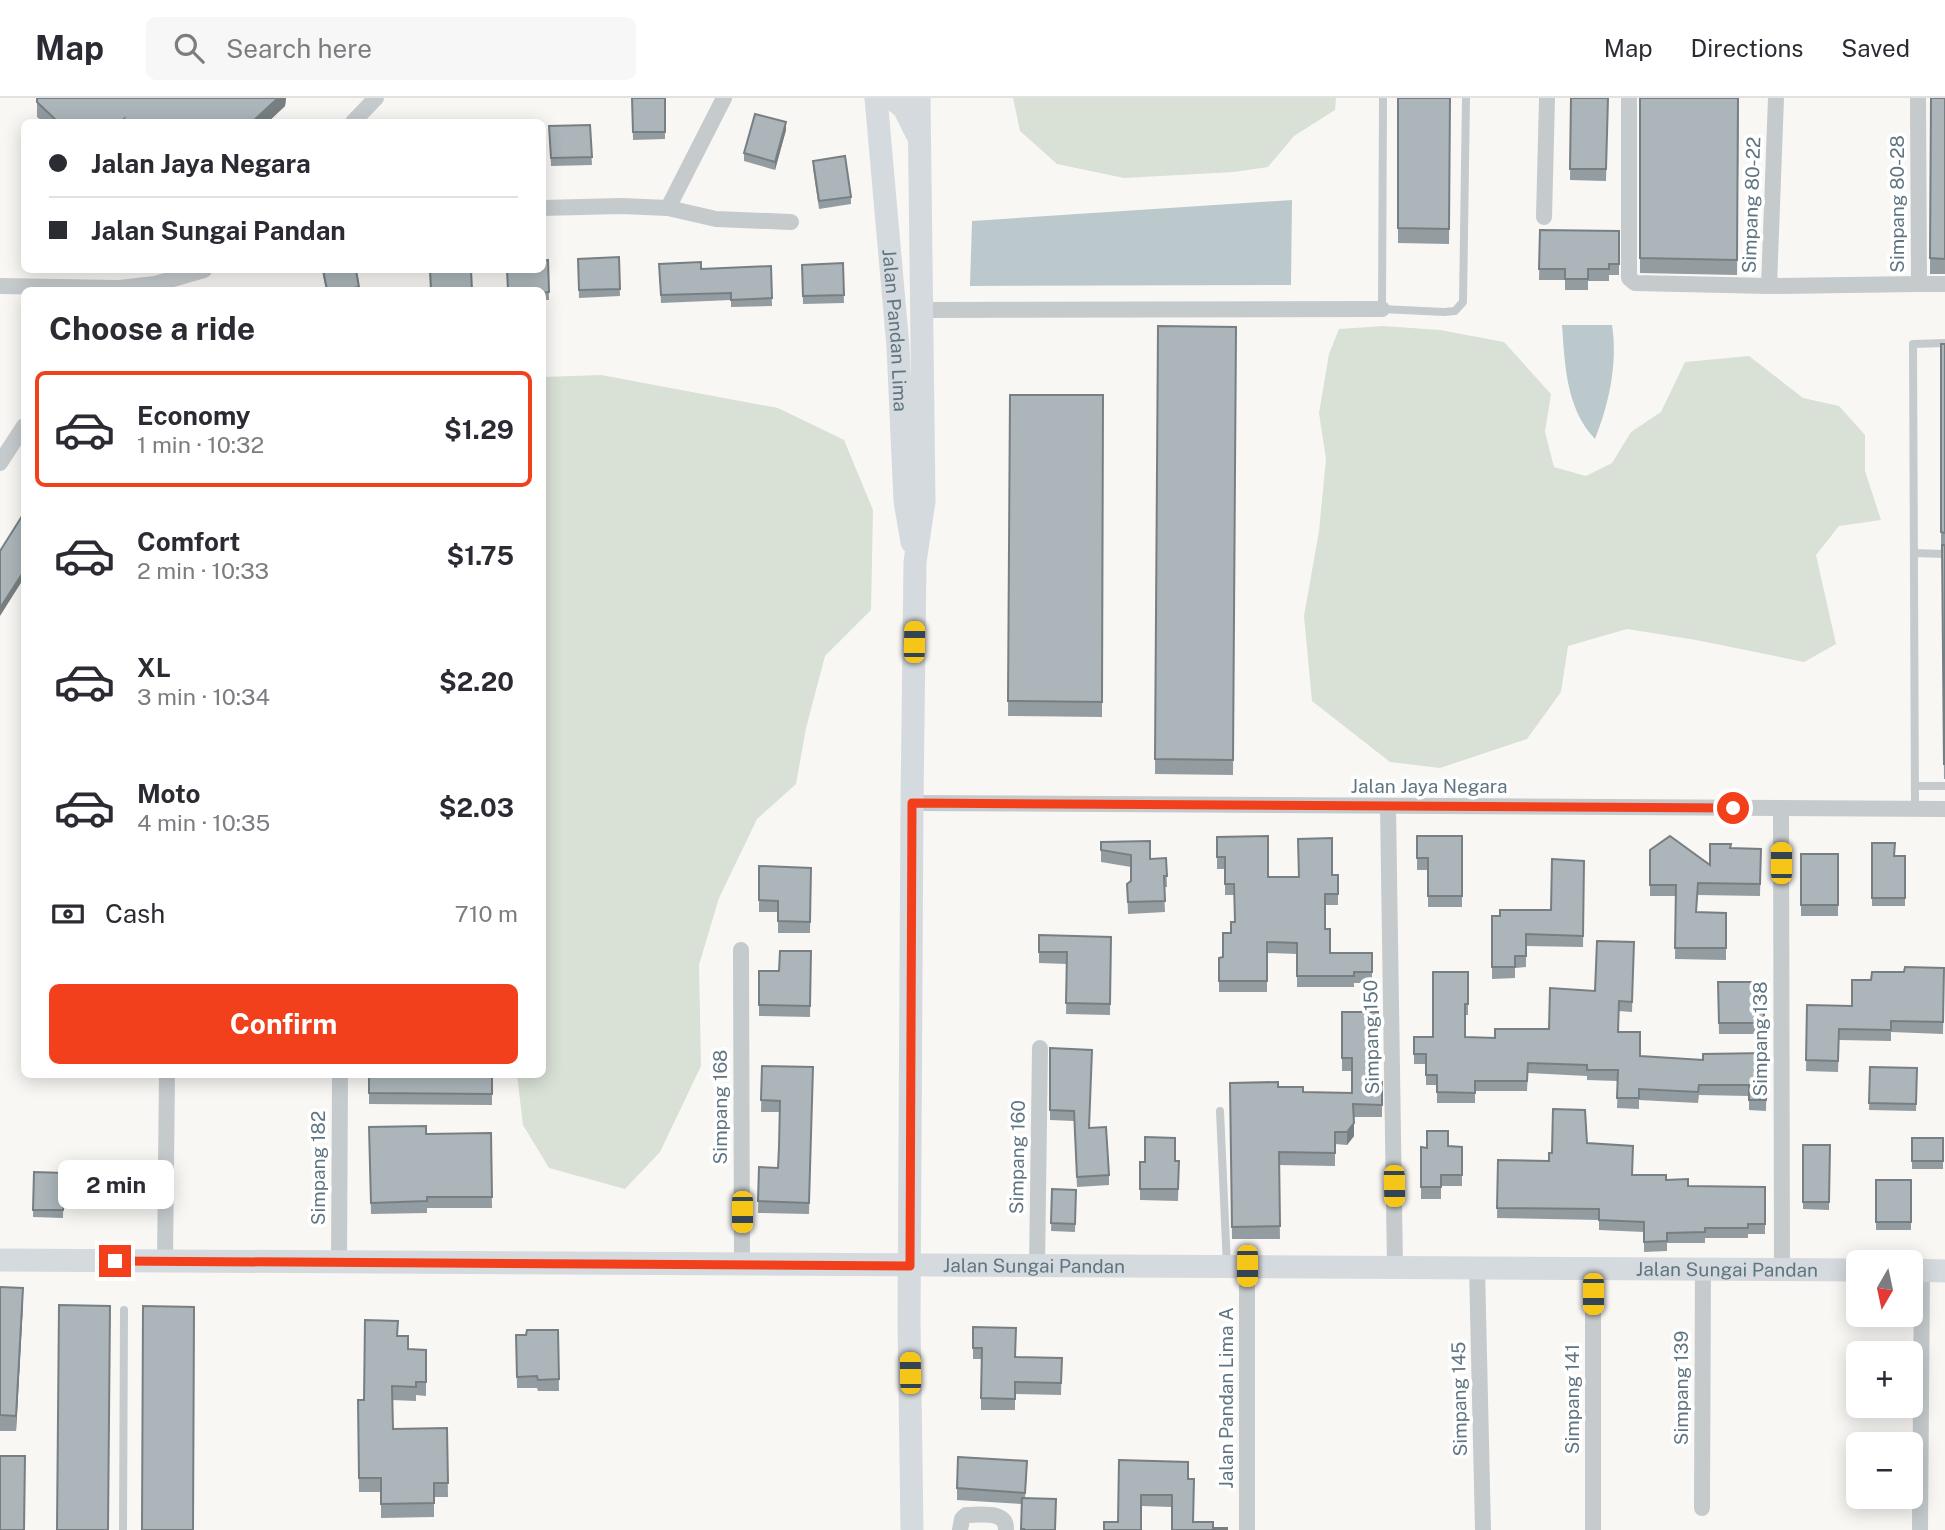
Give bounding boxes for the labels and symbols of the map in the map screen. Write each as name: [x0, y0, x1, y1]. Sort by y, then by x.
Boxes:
street label: Simpang 80-28: [1886, 135, 1908, 273]
street label: Simpang 80-22: [1738, 136, 1764, 274]
street label: Jalan Pandan Lima: [878, 248, 912, 412]
car: [904, 621, 925, 663]
street label: Jalan Jaya Negara: [1351, 775, 1507, 797]
route start: [1717, 792, 1749, 824]
car: [1771, 842, 1792, 884]
street label: Simpang 150: [1359, 979, 1383, 1095]
street label: Simpang 138: [1749, 982, 1771, 1096]
street label: Simpang 168: [709, 1050, 731, 1164]
street label: Simpang 160: [1005, 1100, 1029, 1214]
street label: Simpang 182: [307, 1111, 329, 1225]
callout: 2 min: [57, 1160, 173, 1208]
car: [1384, 1165, 1405, 1207]
car: [732, 1191, 753, 1233]
route end: [99, 1245, 131, 1277]
car: [1237, 1245, 1258, 1287]
north arrow: [1846, 1250, 1923, 1326]
street label: Jalan Sungai Pandan: [943, 1254, 1125, 1277]
street label: Jalan Sungai Pandan: [1636, 1258, 1818, 1281]
car: [1583, 1273, 1604, 1315]
street label: Jalan Pandan Lima A: [1215, 1307, 1237, 1489]
street label: Simpang 139: [1670, 1331, 1692, 1445]
street label: Simpang 145: [1447, 1341, 1471, 1457]
street label: Simpang 141: [1561, 1344, 1583, 1454]
car: [900, 1352, 921, 1394]

